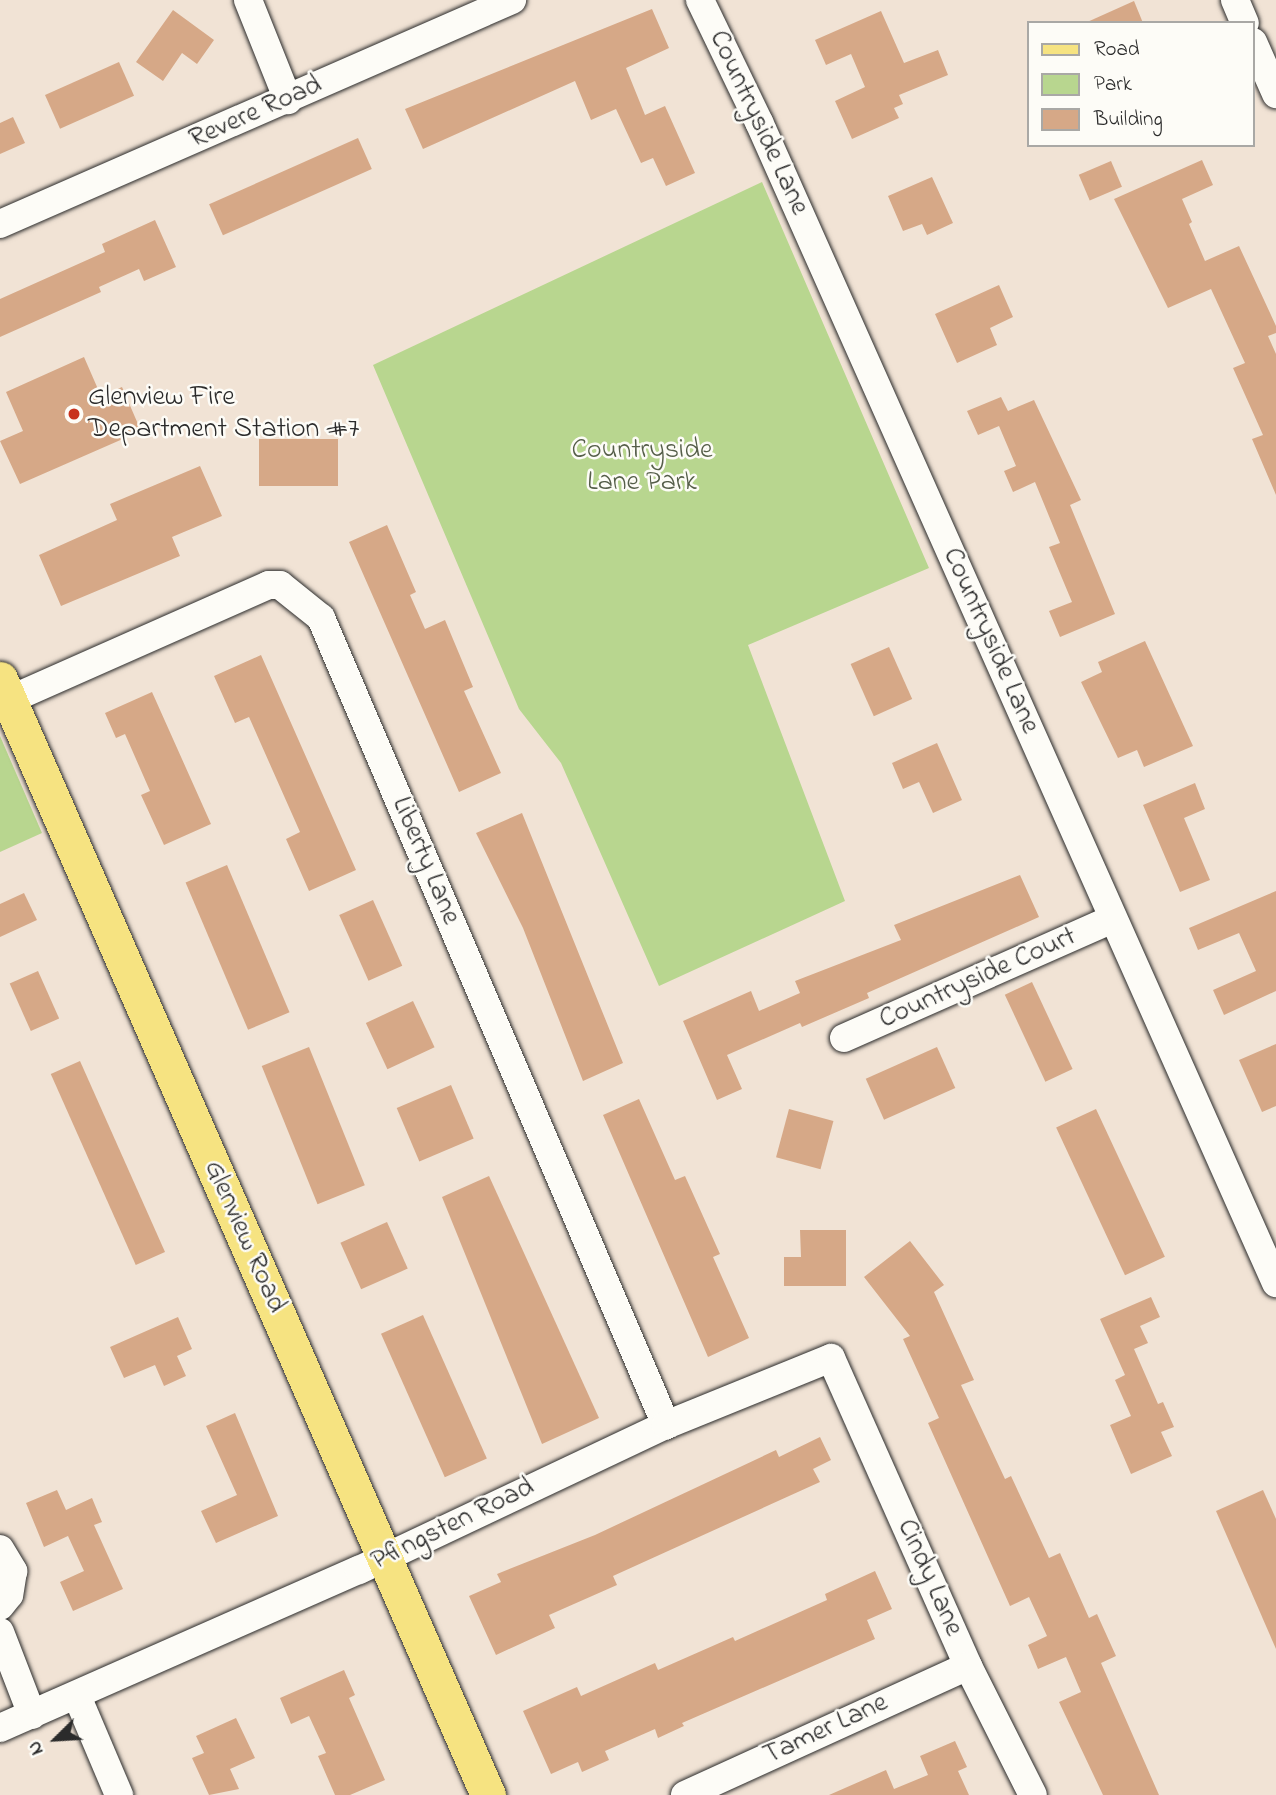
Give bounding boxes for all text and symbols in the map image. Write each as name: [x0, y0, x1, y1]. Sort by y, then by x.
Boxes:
legend: [1028, 21, 1255, 147]
street label: Countryside Lane: [701, 25, 815, 221]
text: Road: [1094, 35, 1140, 65]
street label: Revere Road: [185, 69, 327, 157]
text: Park: [1094, 70, 1132, 100]
text: Building: [1094, 105, 1163, 135]
place label: Glenview Fire Department Station #7: [88, 381, 359, 447]
marker: Glenview Fire Department Station #7: [66, 406, 82, 422]
park label: Countryside Lane Park: [572, 434, 712, 500]
street label: Countryside Lane: [934, 543, 1046, 739]
street label: Liberty Lane: [383, 792, 467, 930]
street label: Countryside Court: [874, 921, 1082, 1037]
street label: Glenview Road: [195, 1156, 293, 1318]
street label: Pfingsten Road: [366, 1471, 540, 1579]
street label: Cindy Lane: [888, 1514, 970, 1642]
street label: Tamer Lane: [759, 1687, 893, 1773]
north arrow: [21, 1704, 91, 1774]
text: N: [21, 1736, 51, 1759]

